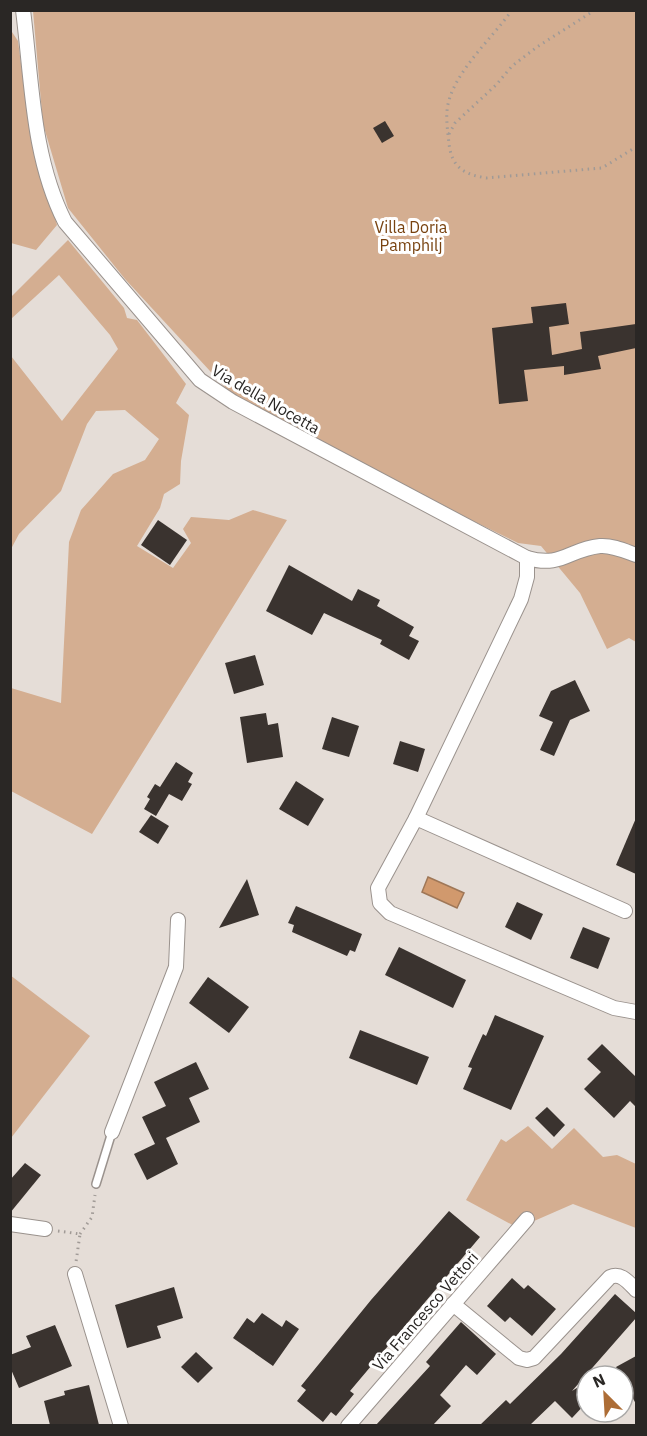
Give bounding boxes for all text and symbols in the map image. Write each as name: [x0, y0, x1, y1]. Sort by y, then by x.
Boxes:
park label: Villa Doria Pamphilj: [375, 217, 448, 255]
street label: Via della Nocetta: [208, 360, 324, 438]
street label: Via Francesco Vettori: [368, 1247, 482, 1375]
north arrow: [575, 1364, 635, 1424]
text: N: [590, 1369, 608, 1392]

